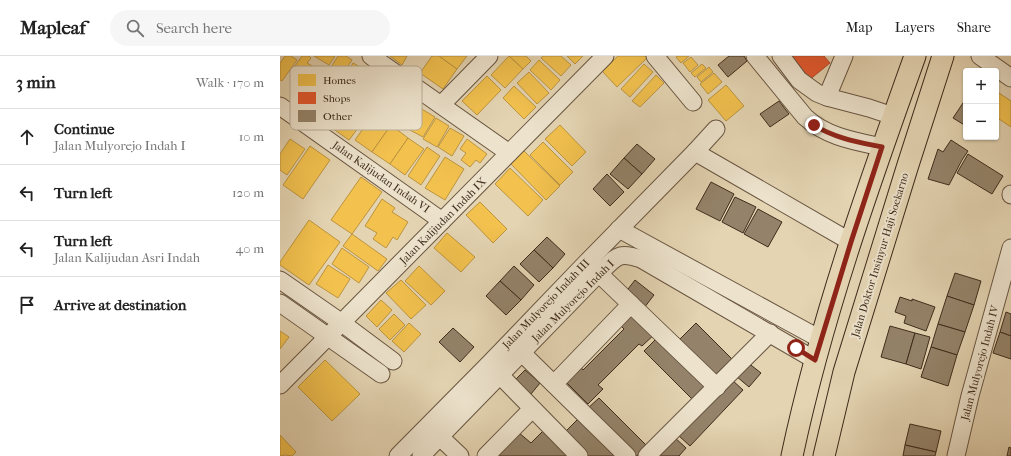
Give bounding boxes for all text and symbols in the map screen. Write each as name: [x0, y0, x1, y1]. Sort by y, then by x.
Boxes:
search box: [110, 10, 390, 46]
text: Mapleaf: [20, 17, 86, 39]
icon: search: [124, 17, 146, 39]
text: Search here: [156, 19, 232, 37]
text: Map: [846, 19, 873, 36]
text: Layers: [895, 19, 935, 36]
text: Share: [957, 19, 991, 36]
legend: [290, 66, 422, 130]
map controls: [963, 68, 999, 140]
button: +: [963, 68, 999, 104]
text: 3 min: [16, 72, 56, 92]
text: Homes: [323, 74, 356, 87]
text: Walk · 170 m: [196, 75, 264, 90]
text: Shops: [323, 92, 350, 105]
button: −: [963, 104, 999, 140]
text: Other: [323, 110, 352, 123]
route end: [805, 116, 823, 134]
text: Continue: [54, 120, 114, 138]
icon: ahead: [16, 126, 38, 148]
text: 10 m: [239, 129, 264, 144]
text: Jalan Mulyorejo Indah I: [54, 138, 186, 153]
street label: Jalan Kalijudan Indah VI: [329, 138, 433, 216]
street label: Jalan Doktor Insinyur Haji Soekarno: [848, 171, 911, 340]
street label: Jalan Kalijudan Indah IX: [396, 175, 489, 268]
icon: left: [16, 182, 38, 204]
text: Turn left: [54, 184, 112, 202]
text: 120 m: [232, 185, 264, 200]
text: Turn left: [54, 232, 112, 250]
icon: left: [16, 238, 38, 260]
text: 40 m: [236, 241, 264, 256]
text: Jalan Kalijudan Asri Indah: [54, 250, 200, 265]
street label: Jalan Mulyorejo Indah III: [499, 256, 593, 352]
street label: Jalan Mulyorejo Indah I: [528, 257, 617, 346]
icon: arrive: [16, 294, 38, 316]
text: Arrive at destination: [54, 296, 186, 314]
street label: Jalan Mulyorejo Indah IV: [958, 303, 1002, 423]
route start: [787, 339, 805, 357]

